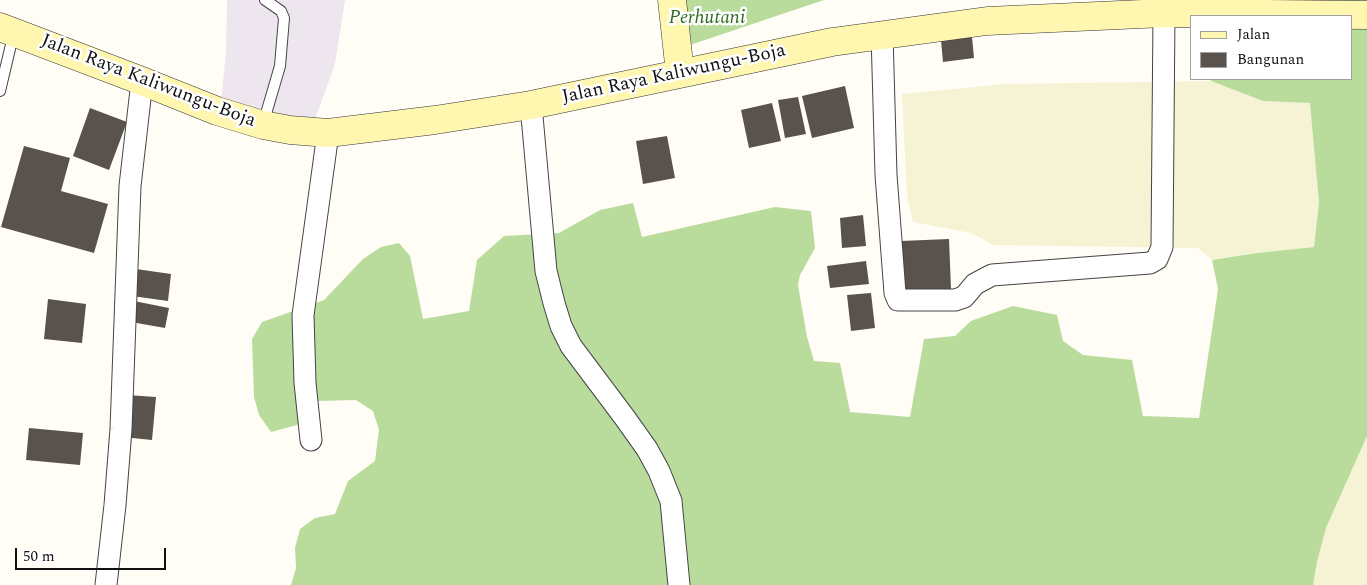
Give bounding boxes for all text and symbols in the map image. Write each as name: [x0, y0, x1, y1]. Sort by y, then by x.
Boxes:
park label: Perhutani: [669, 8, 745, 30]
legend: [1190, 15, 1352, 80]
text: Jalan: [1237, 23, 1270, 46]
street label: Jalan Raya Kaliwungu-Boja: [37, 30, 259, 134]
street label: Jalan Raya Kaliwungu-Boja: [560, 40, 788, 110]
text: Bangunan: [1237, 48, 1304, 71]
scale bar: [18, 538, 169, 570]
text: 50 m: [23, 545, 55, 568]

